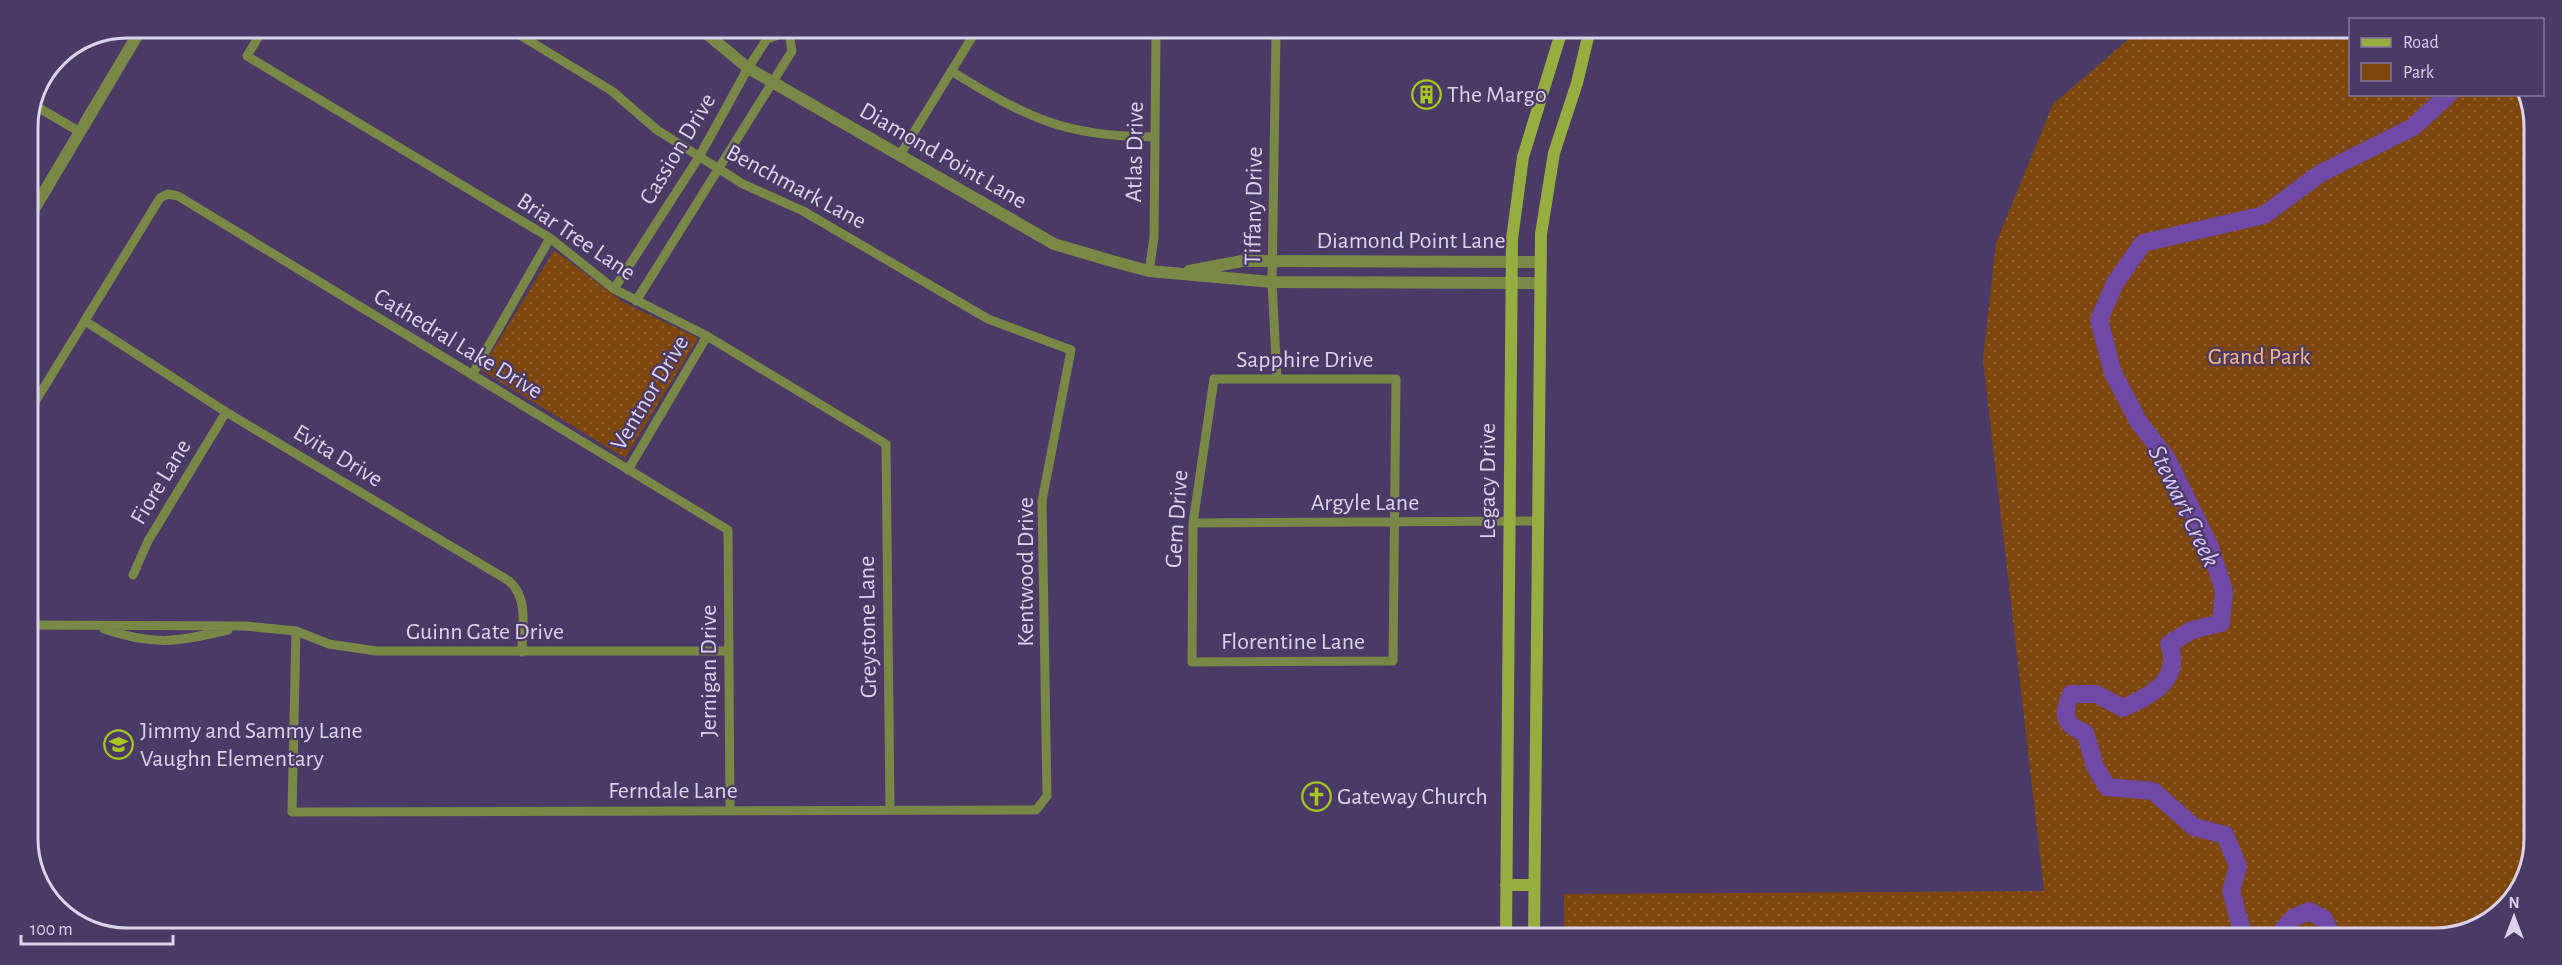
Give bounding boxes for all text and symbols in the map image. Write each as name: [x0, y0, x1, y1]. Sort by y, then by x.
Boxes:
legend: [2349, 18, 2544, 96]
text: Road: [2403, 34, 2439, 52]
text: Park: [2403, 64, 2435, 82]
building icon: The Margo: [1410, 79, 1442, 111]
place label: The Margo: [1447, 83, 1547, 107]
street label: Cassion Drive: [636, 89, 720, 209]
street label: Diamond Point Lane: [855, 98, 1031, 214]
street label: Atlas Drive: [1122, 101, 1148, 203]
street label: Benchmark Lane: [722, 140, 870, 234]
street label: Tiffany Drive: [1241, 146, 1267, 266]
street label: Briar Tree Lane: [512, 189, 640, 285]
street label: Diamond Point Lane: [1316, 229, 1506, 253]
street label: Cathedral Lake Drive: [369, 284, 547, 404]
street label: Ventnor Drive: [606, 331, 694, 455]
park label: Grand Park: [2208, 345, 2310, 369]
street label: Sapphire Drive: [1236, 348, 1374, 372]
street label: Evita Drive: [289, 420, 387, 492]
street label: Legacy Drive: [1476, 423, 1500, 539]
street label: Fiore Lane: [126, 435, 196, 529]
water label: Stewart Creek: [2143, 441, 2225, 571]
street label: Gem Drive: [1162, 469, 1192, 569]
street label: Argyle Lane: [1311, 491, 1419, 515]
street label: Kentwood Drive: [1014, 497, 1038, 647]
street label: Greystone Lane: [855, 556, 881, 698]
street label: Jernigan Drive: [697, 605, 721, 737]
street label: Guinn Gate Drive: [406, 620, 564, 644]
street label: Florentine Lane: [1221, 630, 1365, 654]
place label: Jimmy and Sammy Lane Vaughn Elementary: [140, 719, 363, 771]
school or university icon: Jimmy and Sammy Lane Vaughn Elementary: [103, 729, 135, 761]
street label: Ferndale Lane: [608, 779, 738, 803]
church icon: Gateway Church: [1300, 781, 1332, 813]
place label: Gateway Church: [1337, 785, 1488, 809]
north arrow: [2484, 887, 2544, 947]
text: N: [2508, 895, 2520, 911]
scale bar: [21, 908, 172, 946]
text: 100 m: [30, 921, 73, 939]

